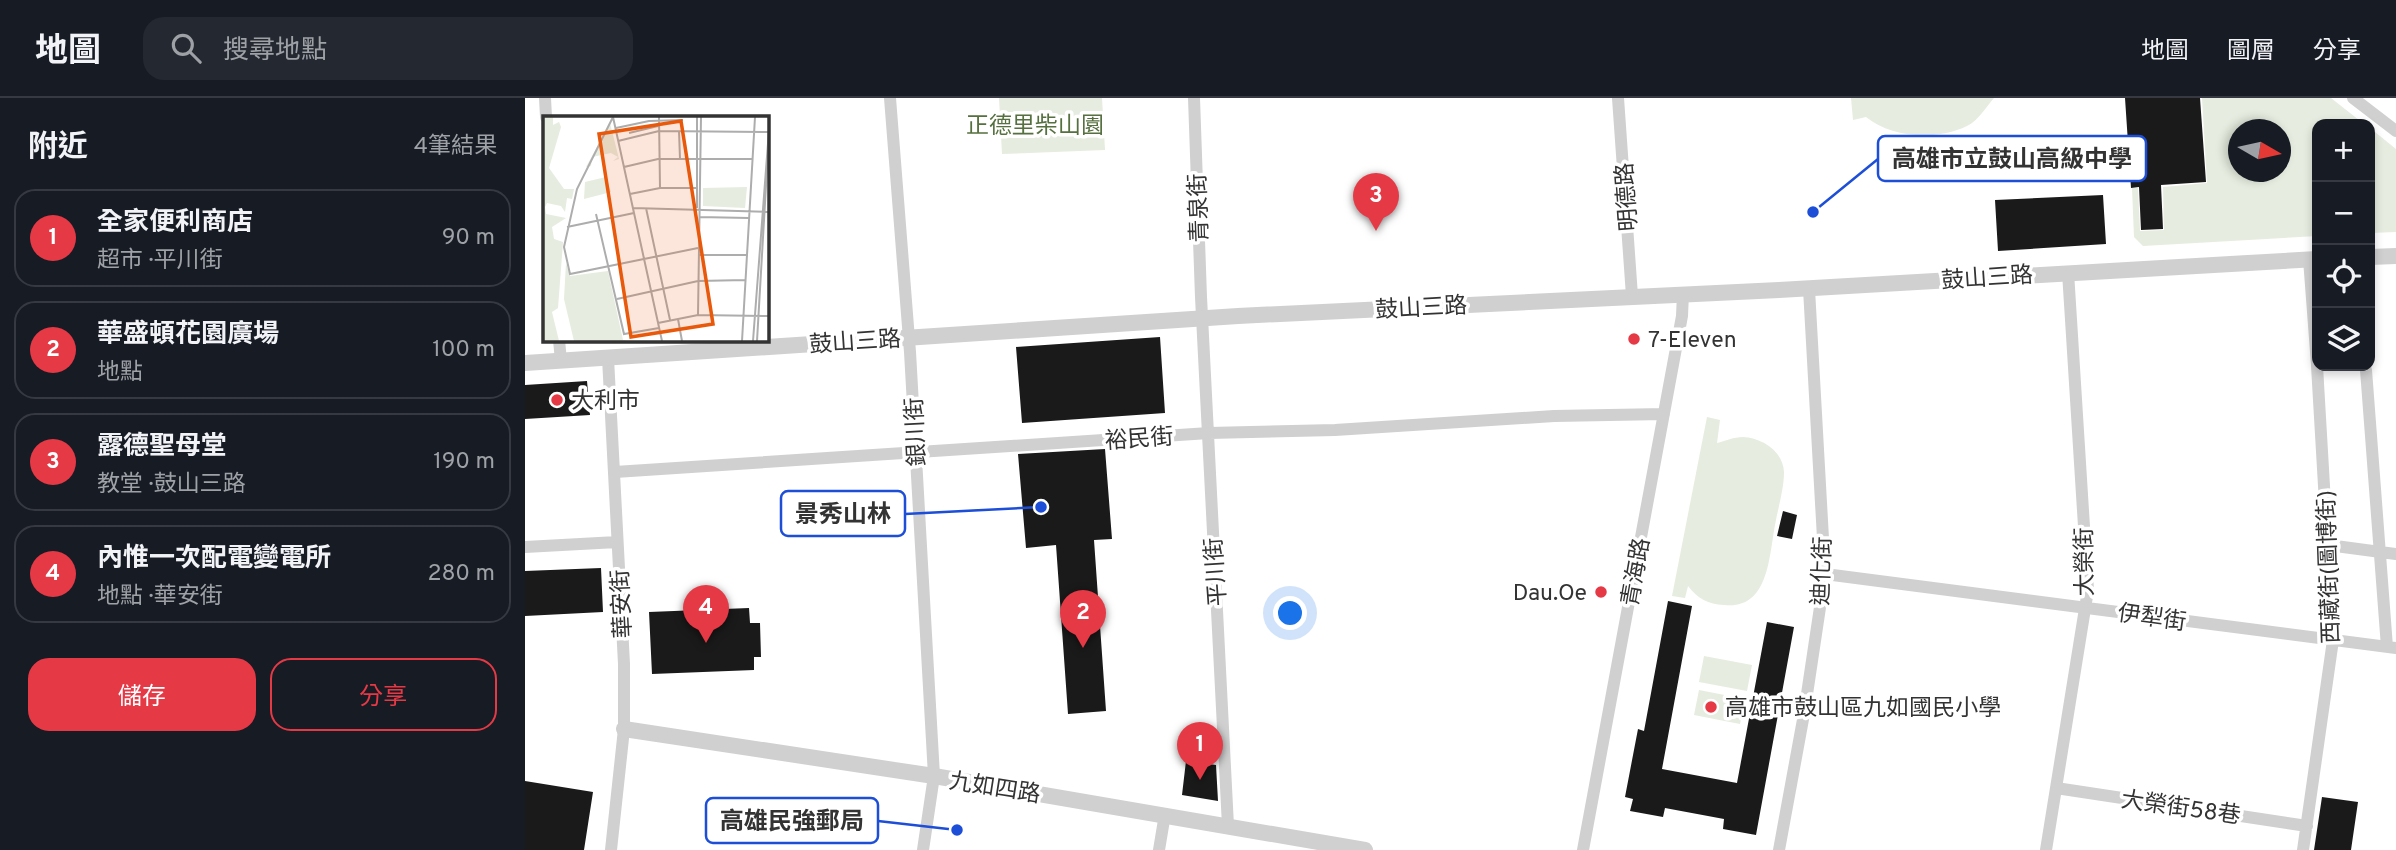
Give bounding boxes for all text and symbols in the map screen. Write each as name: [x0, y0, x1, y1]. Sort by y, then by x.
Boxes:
search box: [143, 17, 633, 80]
icon: search: [167, 29, 205, 67]
text: 地圖: [35, 32, 101, 74]
text: 搜尋地點: [223, 35, 327, 68]
text: 地圖: [2141, 37, 2189, 67]
text: 圖層: [2227, 37, 2275, 67]
text: 分享: [2313, 37, 2361, 67]
park label: 正德里柴山園: [966, 113, 1104, 142]
inset map: [543, 116, 768, 341]
north arrow: [2228, 119, 2291, 182]
map controls: [2312, 119, 2375, 371]
button: +: [2312, 119, 2375, 182]
text: 附近: [28, 130, 88, 167]
text: 4筆結果: [414, 133, 497, 162]
callout: 高雄市立鼓山高級中學: [1878, 136, 2146, 181]
text: 高雄市立鼓山高級中學: [1892, 146, 2132, 176]
street label: 明德路: [1612, 161, 1645, 232]
street label: 青泉街: [1185, 173, 1216, 243]
pin: 3: [1353, 173, 1399, 231]
button: −: [2312, 182, 2375, 245]
text: 全家便利商店: [97, 207, 253, 240]
text: 1: [48, 224, 58, 253]
text: 90 m: [442, 224, 495, 253]
button: locate: [2312, 245, 2375, 308]
text: 超市 · 平川街: [97, 247, 223, 276]
street label: 鼓山三路: [1940, 262, 2034, 297]
street label: 鼓山三路: [1374, 293, 1468, 326]
button: layers: [2312, 308, 2375, 371]
text: 華盛頓花園廣場: [97, 319, 279, 352]
street label: 鼓山三路: [808, 326, 902, 361]
place label: 7-Eleven: [1648, 327, 1737, 356]
marker: 7-Eleven: [1626, 331, 1642, 347]
text: 2: [46, 336, 60, 365]
text: 100 m: [432, 336, 495, 365]
text: 地點: [97, 359, 143, 388]
place label: 大利市: [571, 388, 640, 417]
marker: 大利市: [549, 392, 565, 408]
street label: 銀川街: [901, 397, 934, 467]
street label: 裕民街: [1104, 424, 1175, 457]
text: 露德聖母堂: [97, 431, 227, 464]
text: 3: [46, 448, 60, 477]
text: 190 m: [433, 448, 495, 477]
text: 教堂 · 鼓山三路: [97, 471, 246, 500]
street label: 西藏街(圖博街): [2313, 490, 2348, 644]
callout: 景秀山林: [781, 491, 905, 536]
text: 景秀山林: [795, 501, 891, 531]
street label: 大榮街: [2071, 527, 2102, 597]
street label: 平川街: [1201, 536, 1234, 607]
street label: 青海路: [1617, 536, 1658, 609]
street label: 迪化街: [1808, 536, 1839, 606]
text: 內惟一次配電變電所: [97, 543, 331, 576]
text: 4: [46, 560, 60, 589]
text: 280 m: [427, 560, 495, 589]
street label: 華安街: [607, 569, 640, 639]
place label: Dau.Oe: [1513, 580, 1587, 609]
text: 地點 · 華安街: [97, 583, 223, 612]
marker: Dau.Oe: [1593, 584, 1609, 600]
pin: 4: [683, 585, 729, 643]
pin: 2: [1060, 590, 1106, 648]
your location: [1273, 596, 1307, 630]
street label: 伊犁街: [2115, 600, 2188, 639]
button: 儲存: [28, 658, 256, 731]
button: 分享: [270, 658, 497, 731]
place label: 高雄市鼓山區九如國民小學: [1725, 695, 2001, 724]
marker: 高雄市鼓山區九如國民小學: [1703, 699, 1719, 715]
pin: 1: [1177, 722, 1223, 780]
street label: 九如四路: [947, 768, 1042, 811]
street label: 大榮街58巷: [2119, 787, 2242, 832]
callout: 高雄民強郵局: [706, 798, 878, 843]
text: 高雄民強郵局: [720, 808, 864, 838]

